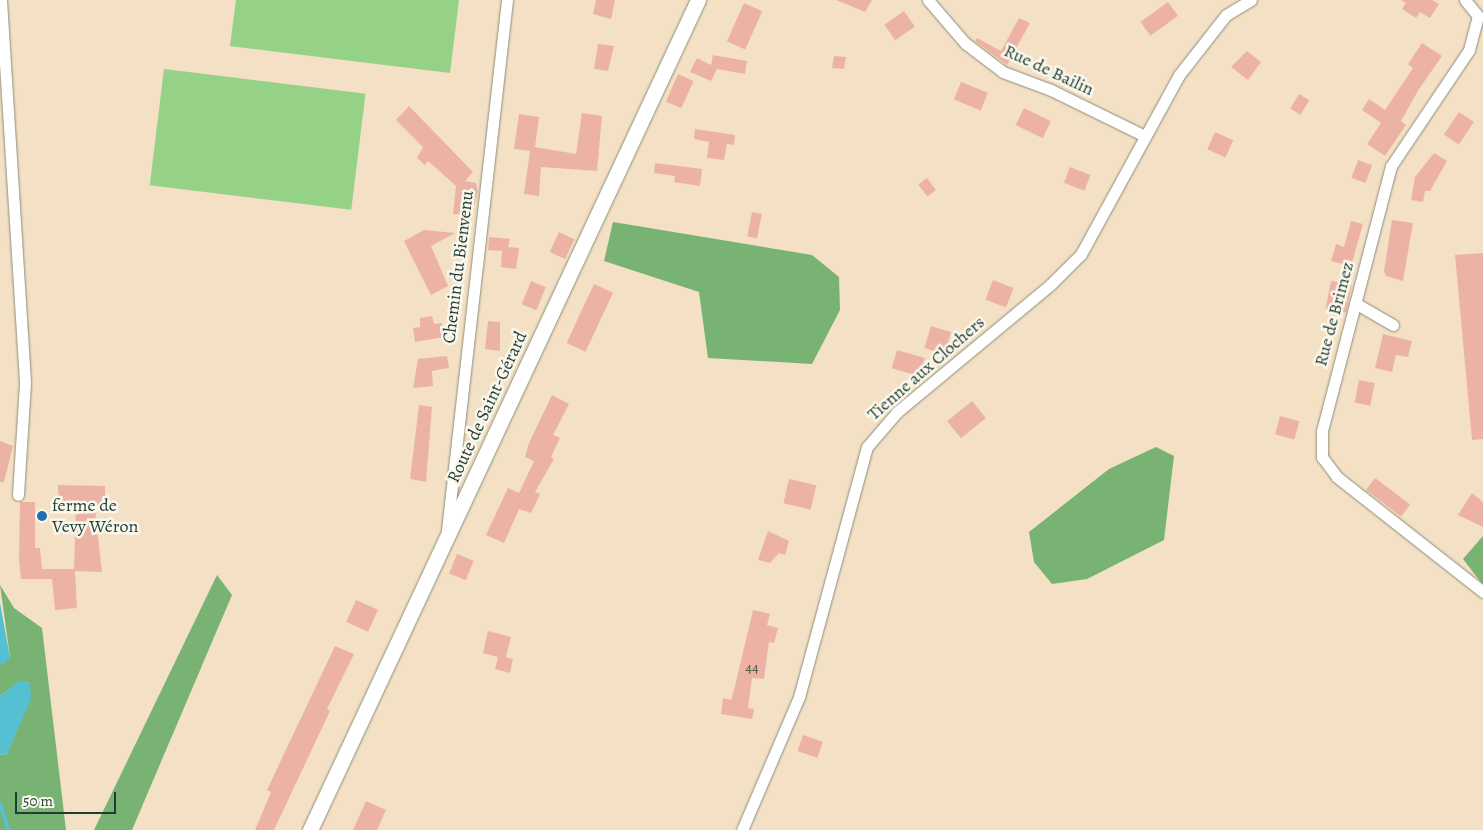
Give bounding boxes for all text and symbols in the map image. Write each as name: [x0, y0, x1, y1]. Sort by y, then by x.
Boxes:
street label: Rue de Bailin: [1001, 40, 1097, 100]
street label: Chemin du Bienvenu: [438, 189, 478, 345]
street label: Rue de Brimez: [1310, 260, 1358, 368]
street label: Tienne aux Clochers: [863, 311, 989, 425]
street label: Route de Saint-Gérard: [442, 328, 532, 486]
place label: ferme de Vevy Wéron: [52, 495, 138, 538]
marker: ferme de Vevy Wéron: [36, 510, 48, 522]
house number: 44: [745, 659, 759, 677]
scale bar: [18, 782, 119, 814]
text: 50 m: [23, 791, 53, 811]

